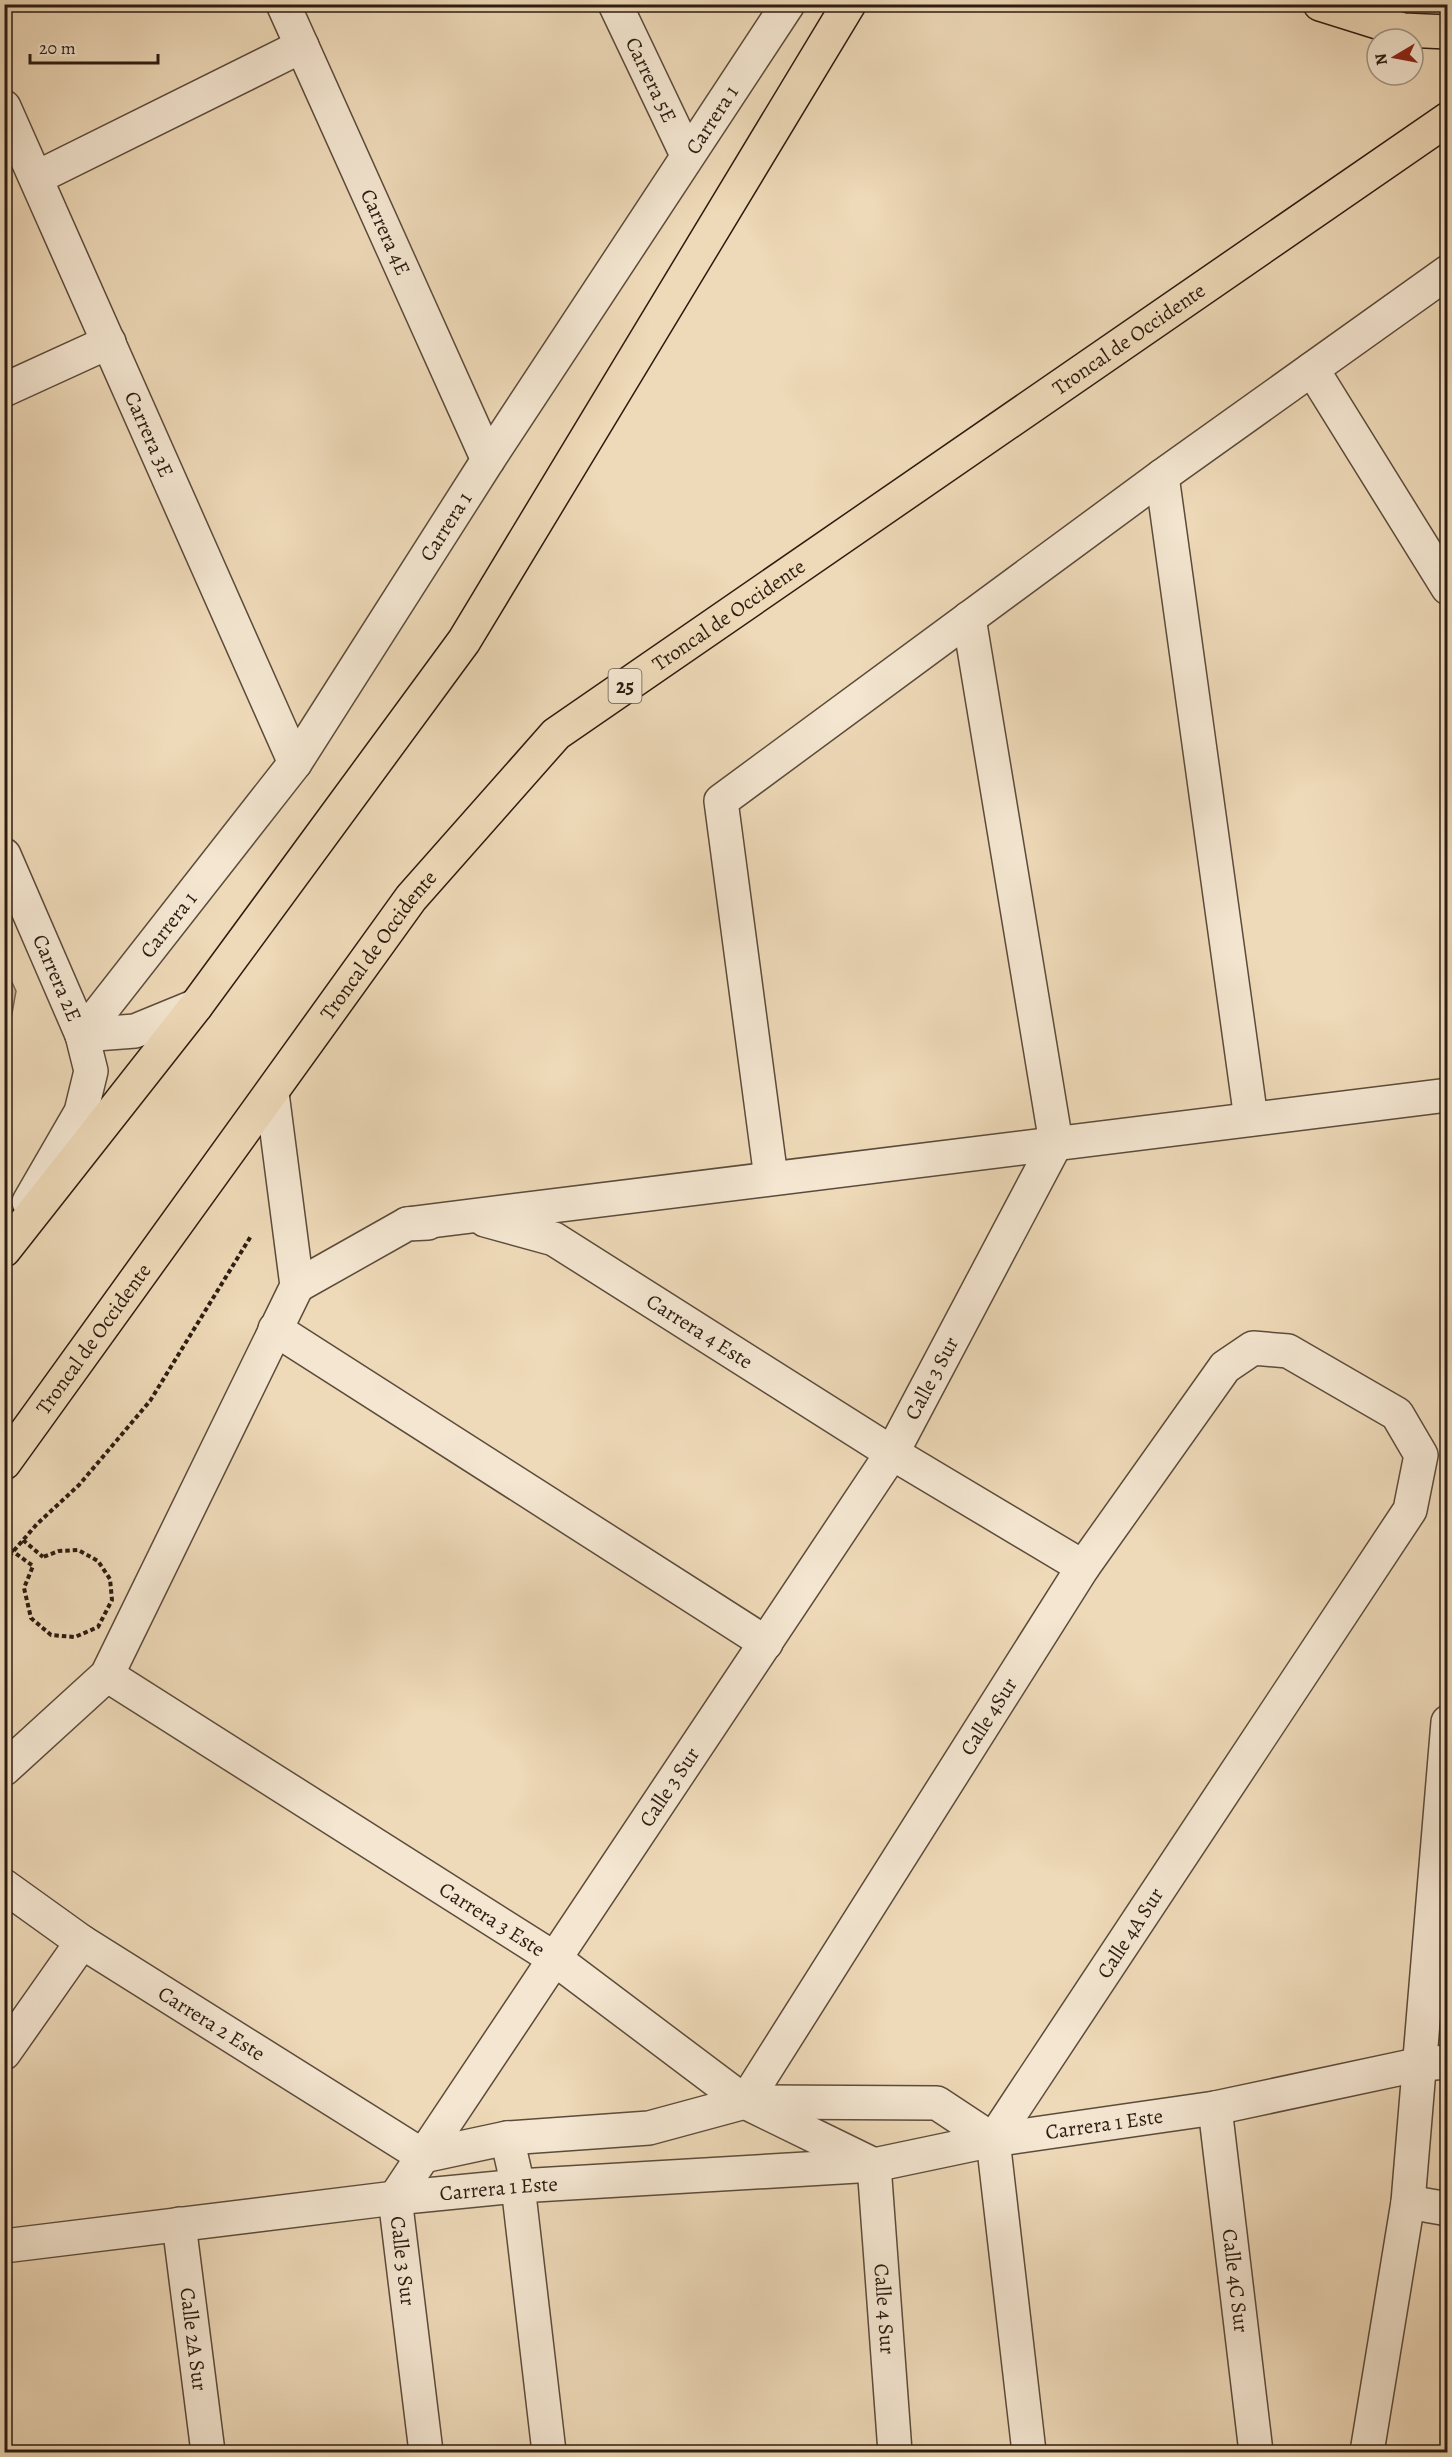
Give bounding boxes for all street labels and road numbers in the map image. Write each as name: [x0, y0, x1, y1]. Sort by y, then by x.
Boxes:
street label: Carrera 5E: [619, 32, 683, 127]
street label: Carrera 1: [679, 80, 745, 160]
street label: Carrera 4E: [354, 184, 417, 280]
street label: Troncal de Occidente: [1047, 276, 1211, 402]
street label: Carrera 3E: [118, 387, 180, 482]
street label: Carrera 1: [413, 486, 478, 567]
street label: Troncal de Occidente: [647, 552, 811, 678]
road number: 25: [608, 669, 642, 703]
street label: Troncal de Occidente: [314, 864, 443, 1026]
street label: Carrera 1: [133, 886, 203, 964]
street label: Carrera 2E: [26, 930, 89, 1026]
street label: Troncal de Occidente: [29, 1258, 157, 1420]
street label: Carrera 4 Este: [641, 1287, 758, 1375]
street label: Calle 3 Sur: [898, 1332, 965, 1425]
street label: Calle 4Sur: [954, 1672, 1024, 1761]
street label: Calle 3 Sur: [633, 1742, 706, 1832]
street label: Carrera 3 Este: [434, 1875, 550, 1963]
street label: Calle 4A Sur: [1090, 1882, 1170, 1984]
street label: Carrera 2 Este: [153, 1979, 270, 2067]
street label: Carrera 1 Este: [1043, 2102, 1165, 2146]
street label: Carrera 1 Este: [438, 2170, 559, 2208]
street label: Calle 3 Sur: [384, 2215, 422, 2307]
street label: Calle 4C Sur: [1216, 2227, 1256, 2334]
street label: Calle 4 Sur: [867, 2262, 902, 2355]
street label: Calle 2A Sur: [173, 2286, 214, 2392]

